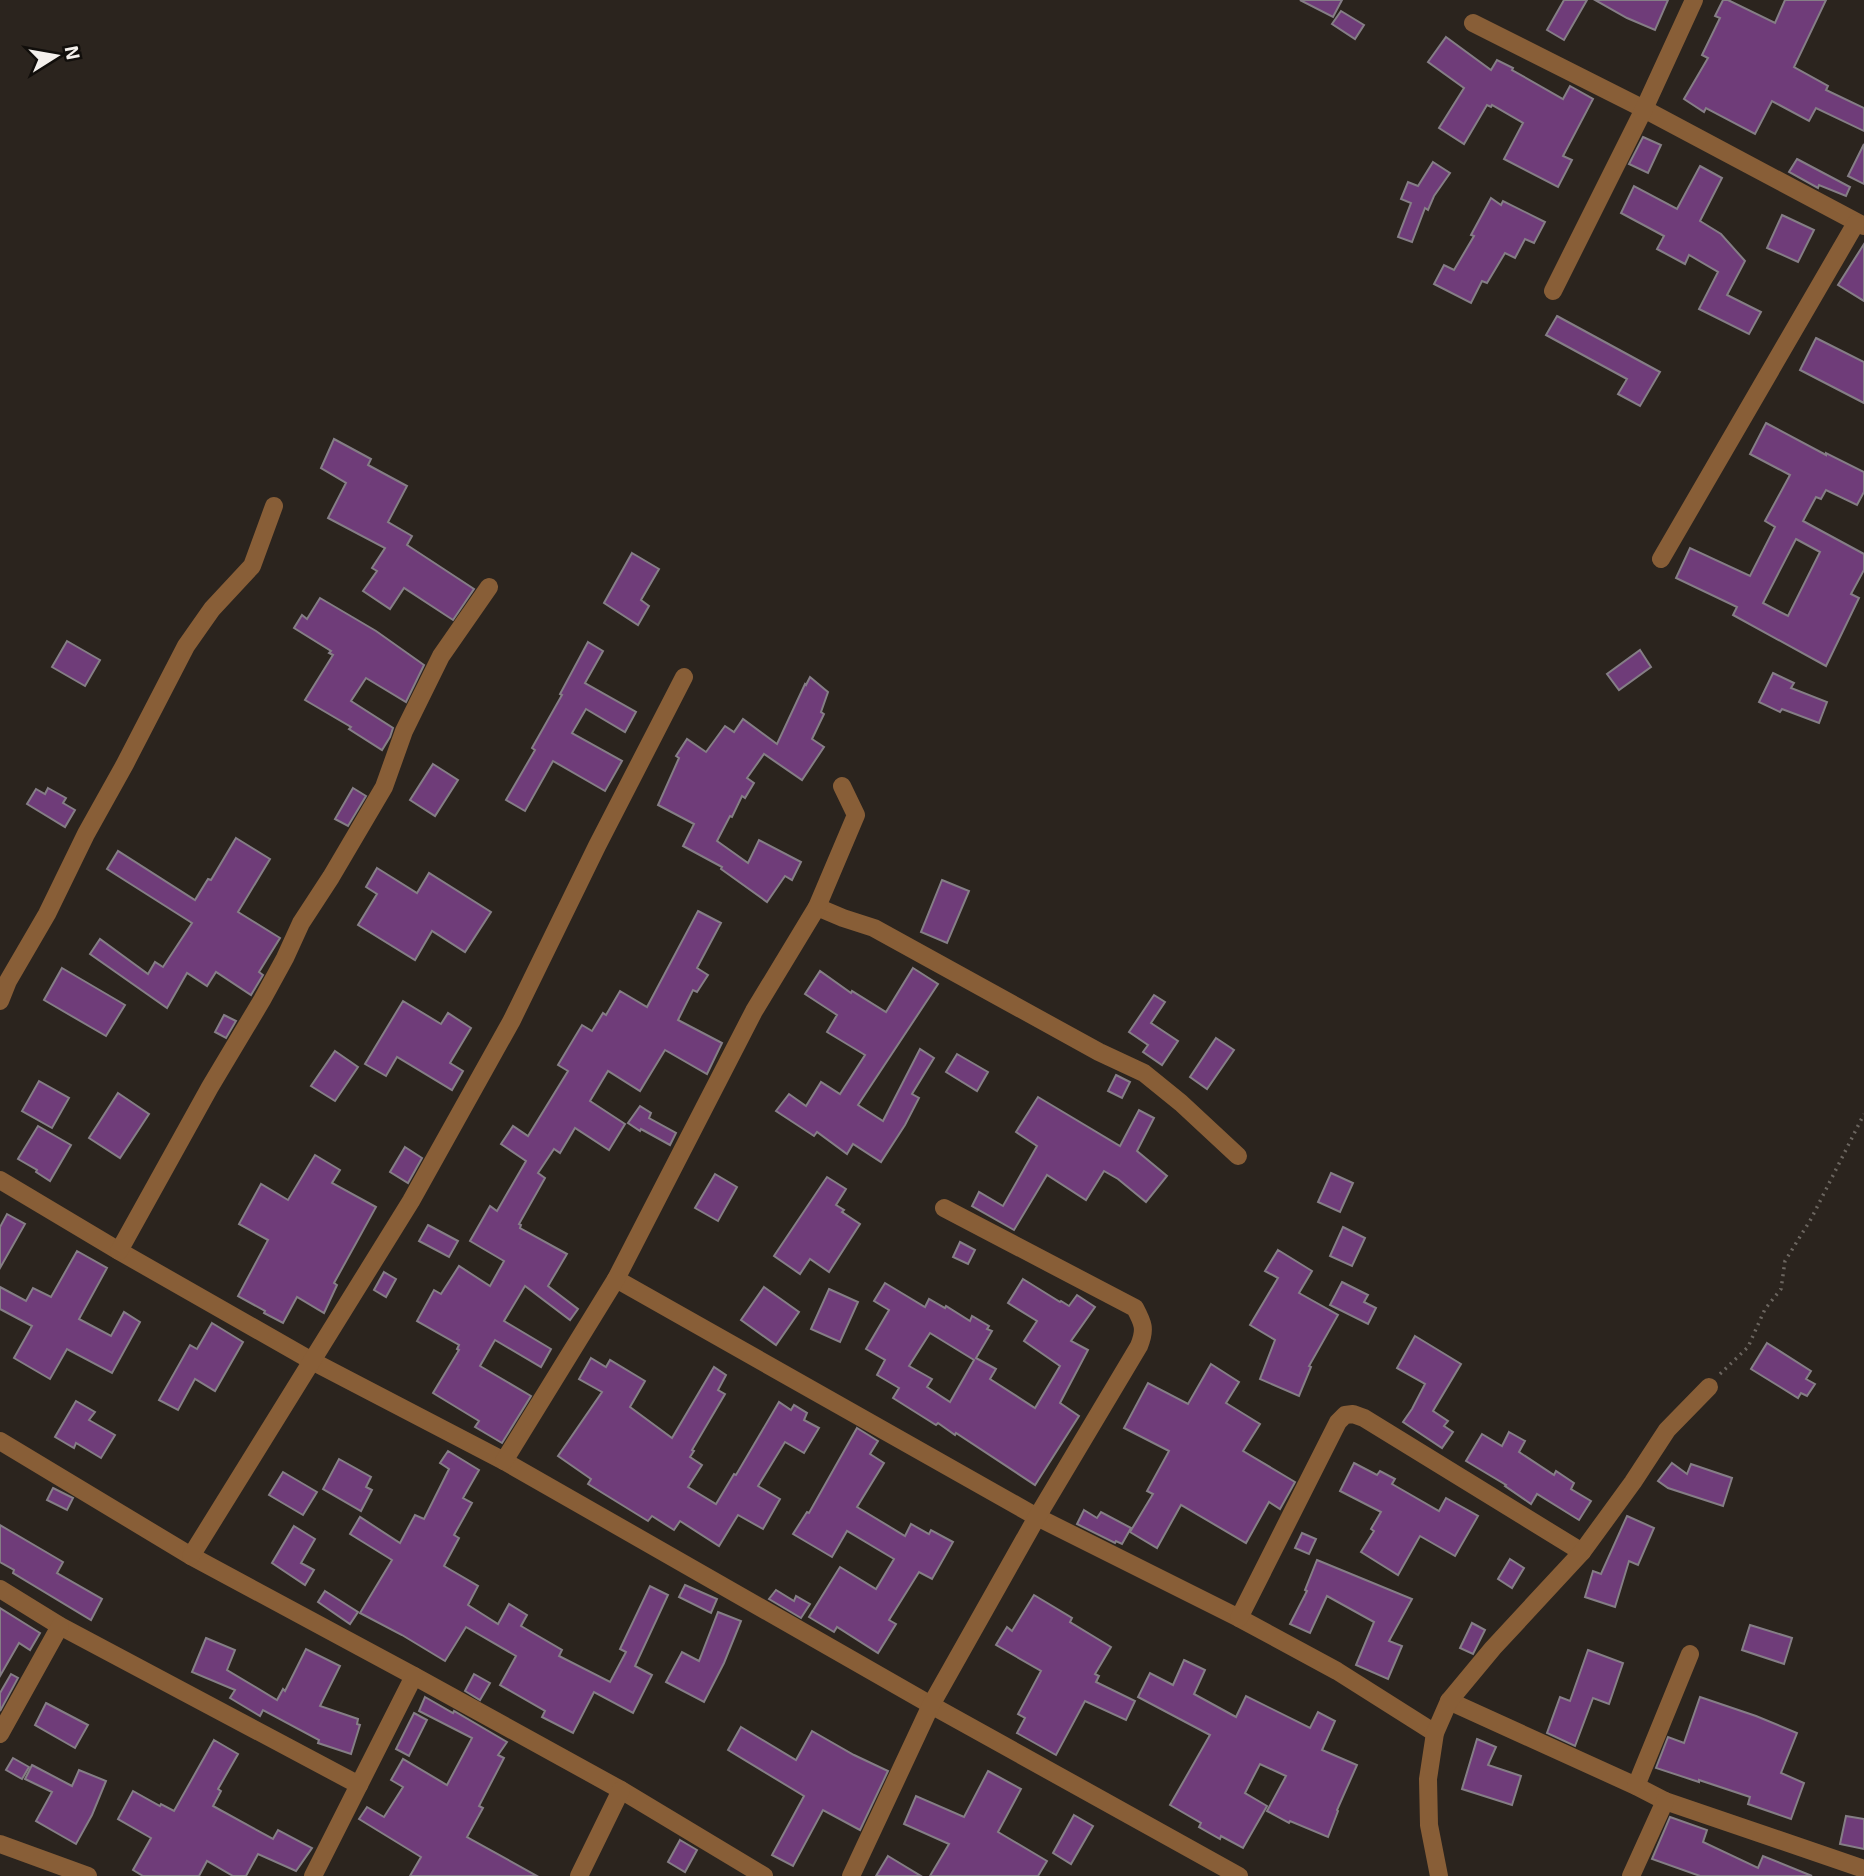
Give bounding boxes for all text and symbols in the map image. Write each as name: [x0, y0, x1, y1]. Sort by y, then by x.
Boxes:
north arrow: [21, 21, 91, 91]
text: N: [61, 44, 86, 62]

